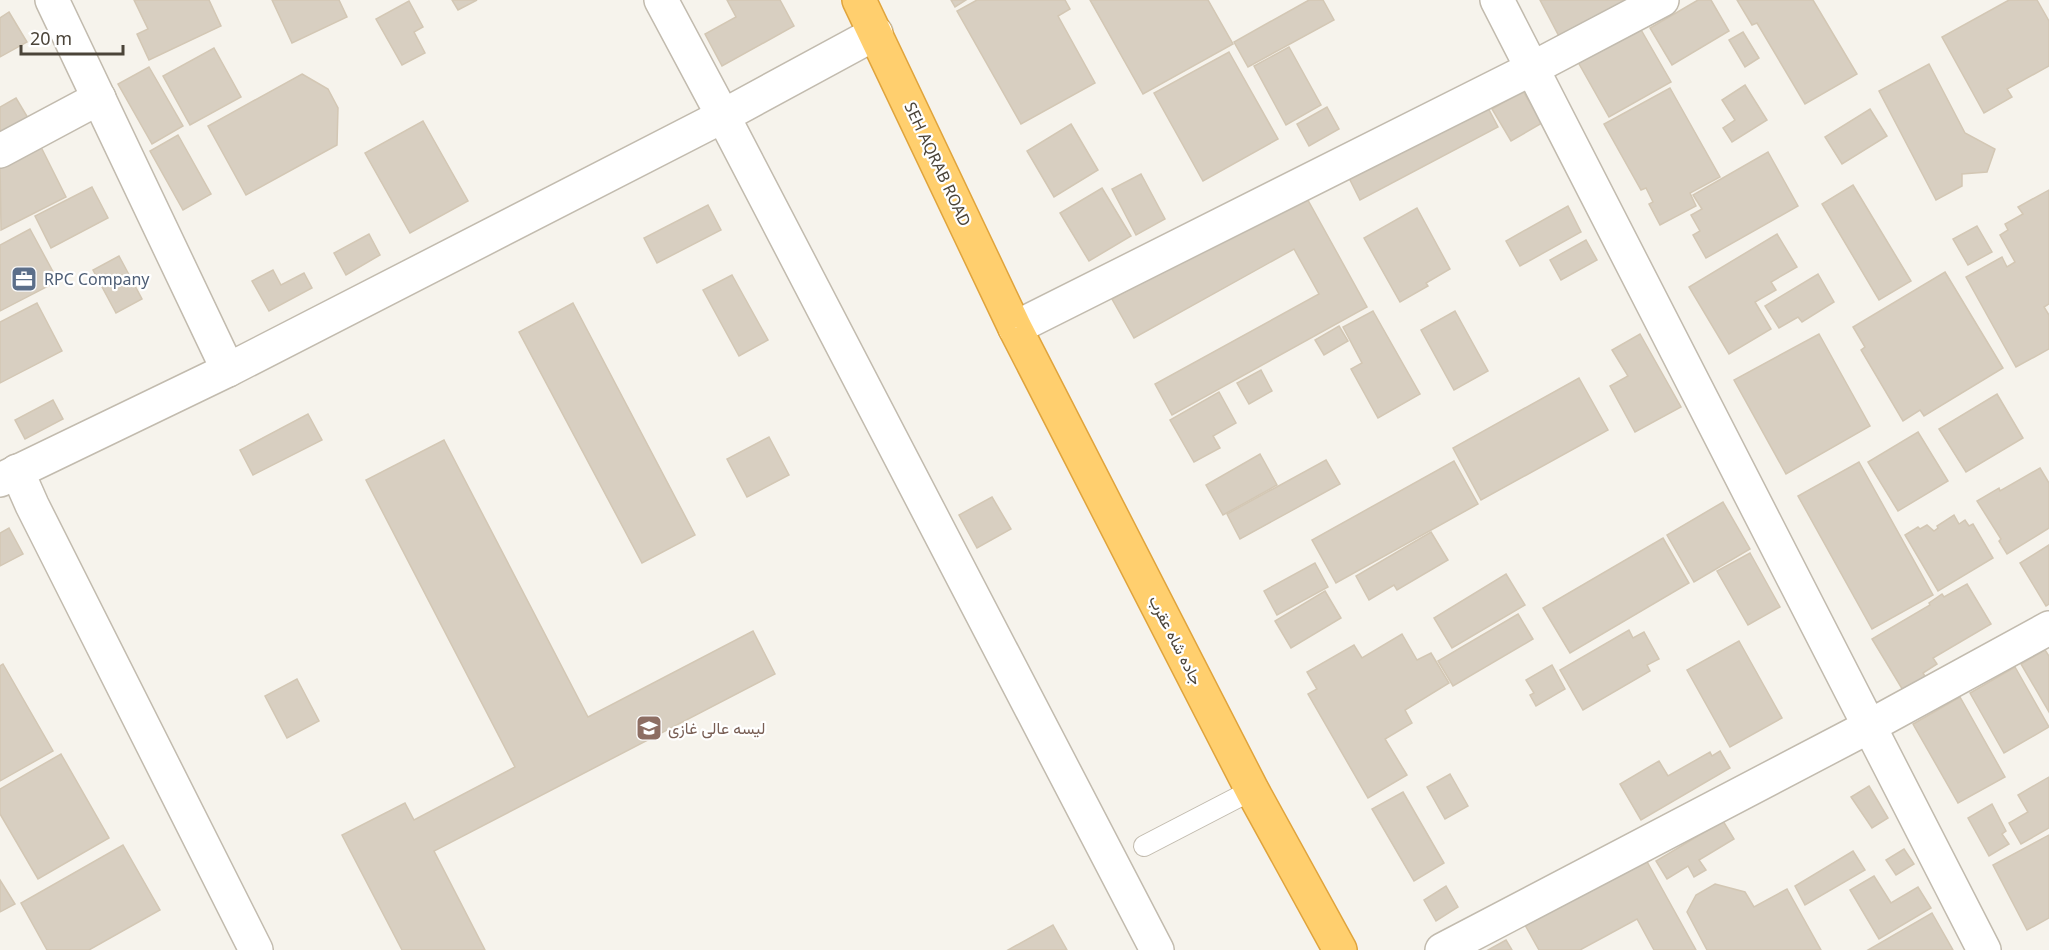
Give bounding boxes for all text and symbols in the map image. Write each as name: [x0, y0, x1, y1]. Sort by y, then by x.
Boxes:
scale bar: [21, 18, 123, 56]
text: 20 m: [30, 26, 72, 50]
street label: SEH AQRAB ROAD: [900, 98, 976, 230]
office icon: RPC Company: [9, 264, 39, 294]
place label: RPC Company: [44, 268, 150, 290]
street label: جاده شاه عقرب: [1144, 591, 1208, 689]
school or university icon: لیسه عالی غازی: [634, 713, 664, 743]
place label: لیسه عالی غازی: [668, 717, 765, 739]

